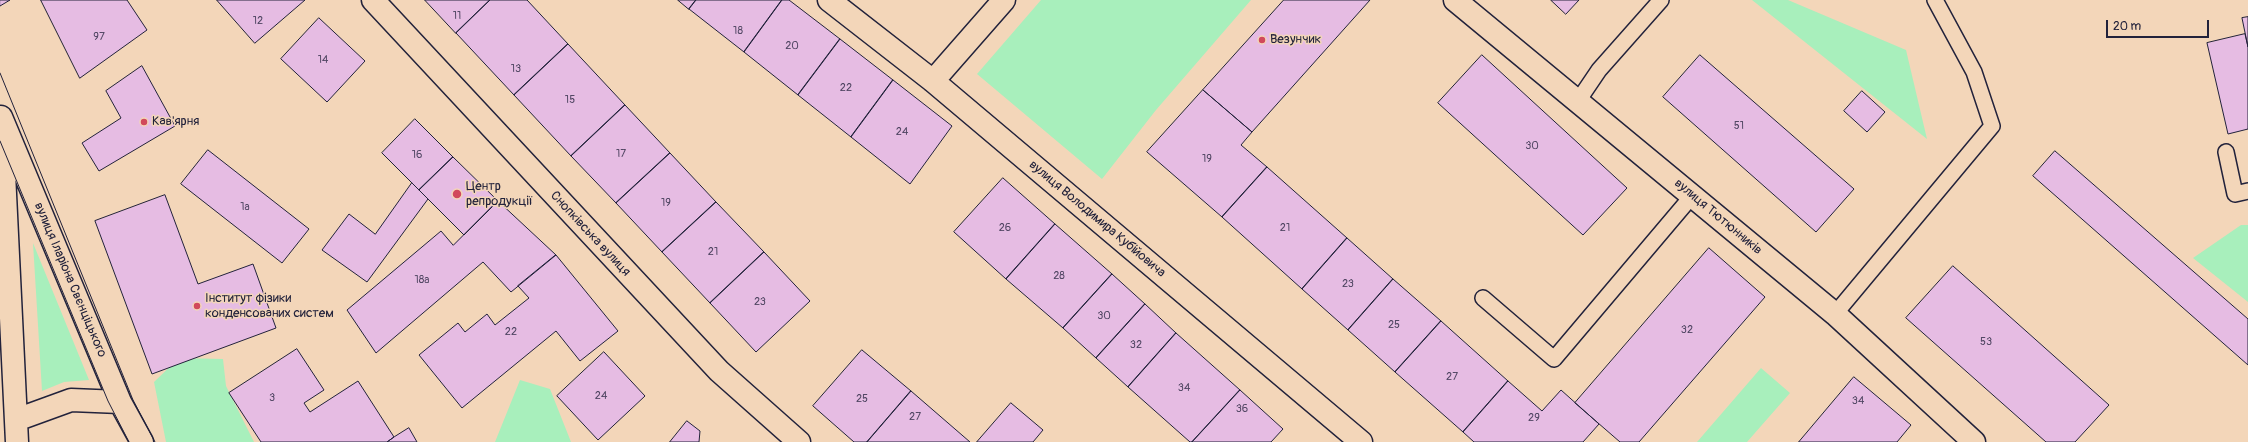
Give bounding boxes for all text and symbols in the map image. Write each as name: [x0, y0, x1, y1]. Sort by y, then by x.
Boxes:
house number: 11: [453, 9, 461, 23]
scale bar: [2108, 12, 2211, 38]
house number: 12: [253, 14, 263, 28]
text: 20 m: [2113, 19, 2141, 34]
house number: 18: [733, 24, 743, 38]
house number: 97: [93, 30, 105, 44]
place label: Везунчик: [1270, 32, 1321, 48]
marker: Везунчик: [1257, 35, 1267, 45]
house number: 20: [785, 39, 799, 53]
house number: 14: [318, 53, 328, 67]
house number: 13: [511, 62, 521, 76]
house number: 22: [840, 81, 852, 95]
house number: 15: [565, 93, 575, 107]
place label: Кав'ярня: [152, 114, 199, 130]
marker: Кав'ярня: [139, 117, 149, 127]
house number: 51: [1734, 119, 1744, 133]
house number: 24: [896, 125, 908, 139]
house number: 30: [1525, 139, 1539, 153]
house number: 17: [616, 147, 626, 161]
house number: 16: [412, 148, 422, 162]
house number: 19: [1202, 152, 1212, 166]
street label: вулиця Володимира Кубійовича: [1026, 157, 1168, 281]
street label: вулиця Тютюнників: [1671, 176, 1765, 258]
place label: Центр репродукції: [466, 179, 533, 210]
marker: Центр репродукції: [451, 188, 463, 200]
street label: Снопківська вулиця: [547, 188, 633, 280]
house number: 19: [661, 196, 671, 210]
street label: вулиця Іларіона Свєнціцького: [30, 200, 110, 360]
house number: 1а: [240, 200, 250, 214]
house number: 26: [999, 221, 1011, 235]
house number: 21: [1280, 221, 1290, 235]
house number: 21: [708, 245, 718, 259]
house number: 28: [1053, 269, 1065, 283]
house number: 18а: [415, 273, 429, 287]
house number: 23: [1342, 277, 1354, 291]
place label: Інститут фізики конденсованих систем: [205, 291, 334, 322]
house number: 23: [754, 295, 766, 309]
marker: Інститут фізики конденсованих систем: [192, 301, 202, 311]
house number: 30: [1097, 309, 1111, 323]
house number: 25: [1388, 318, 1400, 332]
house number: 32: [1681, 323, 1693, 337]
house number: 22: [505, 325, 517, 339]
house number: 53: [1980, 335, 1992, 349]
house number: 32: [1130, 338, 1142, 352]
house number: 27: [1446, 370, 1458, 384]
house number: 34: [1178, 381, 1190, 395]
house number: 24: [595, 389, 607, 403]
house number: 3: [269, 391, 275, 405]
house number: 25: [856, 392, 868, 406]
house number: 34: [1852, 394, 1864, 408]
house number: 36: [1236, 402, 1248, 416]
house number: 27: [909, 410, 921, 424]
house number: 29: [1528, 411, 1540, 425]

